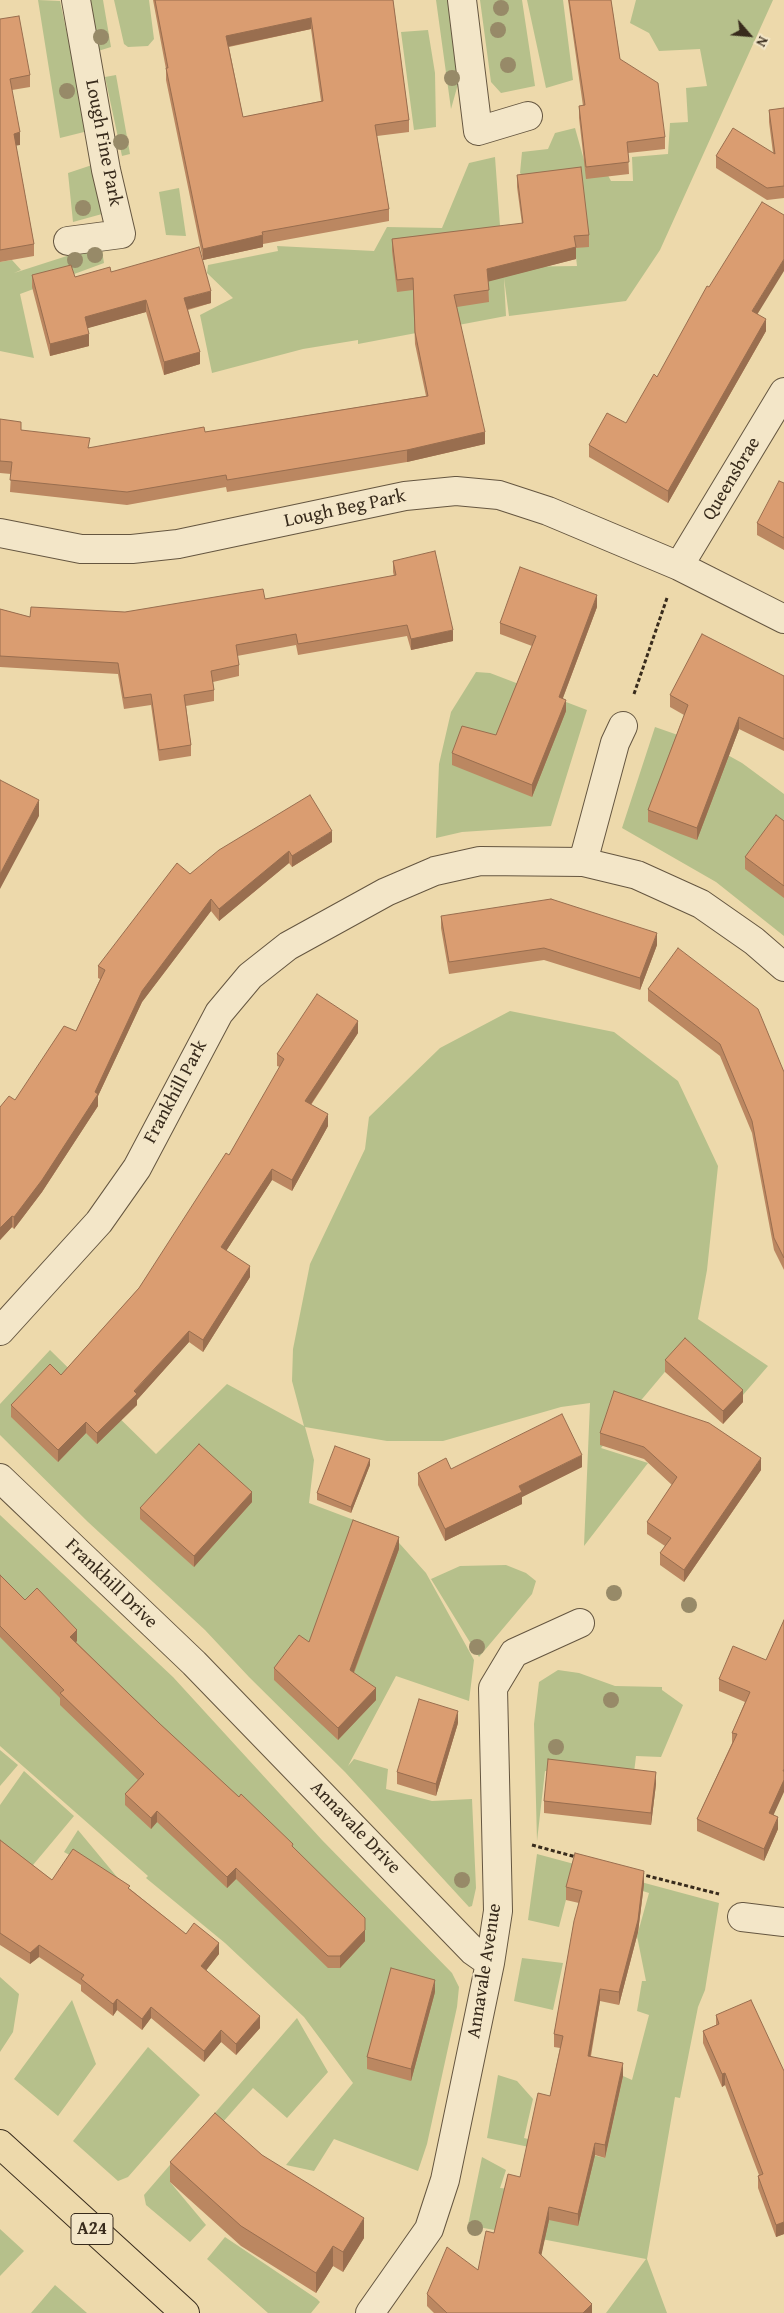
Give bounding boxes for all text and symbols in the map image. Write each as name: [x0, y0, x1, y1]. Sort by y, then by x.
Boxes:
north arrow: [724, 10, 774, 60]
text: N: [751, 33, 773, 51]
street label: Lough Fine Park: [80, 78, 126, 208]
street label: Queensbrae: [698, 433, 766, 525]
street label: Lough Beg Park: [282, 485, 408, 533]
street label: Frankhill Park: [139, 1036, 213, 1148]
street label: Frankhill Drive: [60, 1534, 162, 1634]
street label: Annavale Drive: [305, 1777, 405, 1879]
street label: Annavale Avenue: [463, 1902, 507, 2040]
road number: A24: [71, 2214, 113, 2244]

